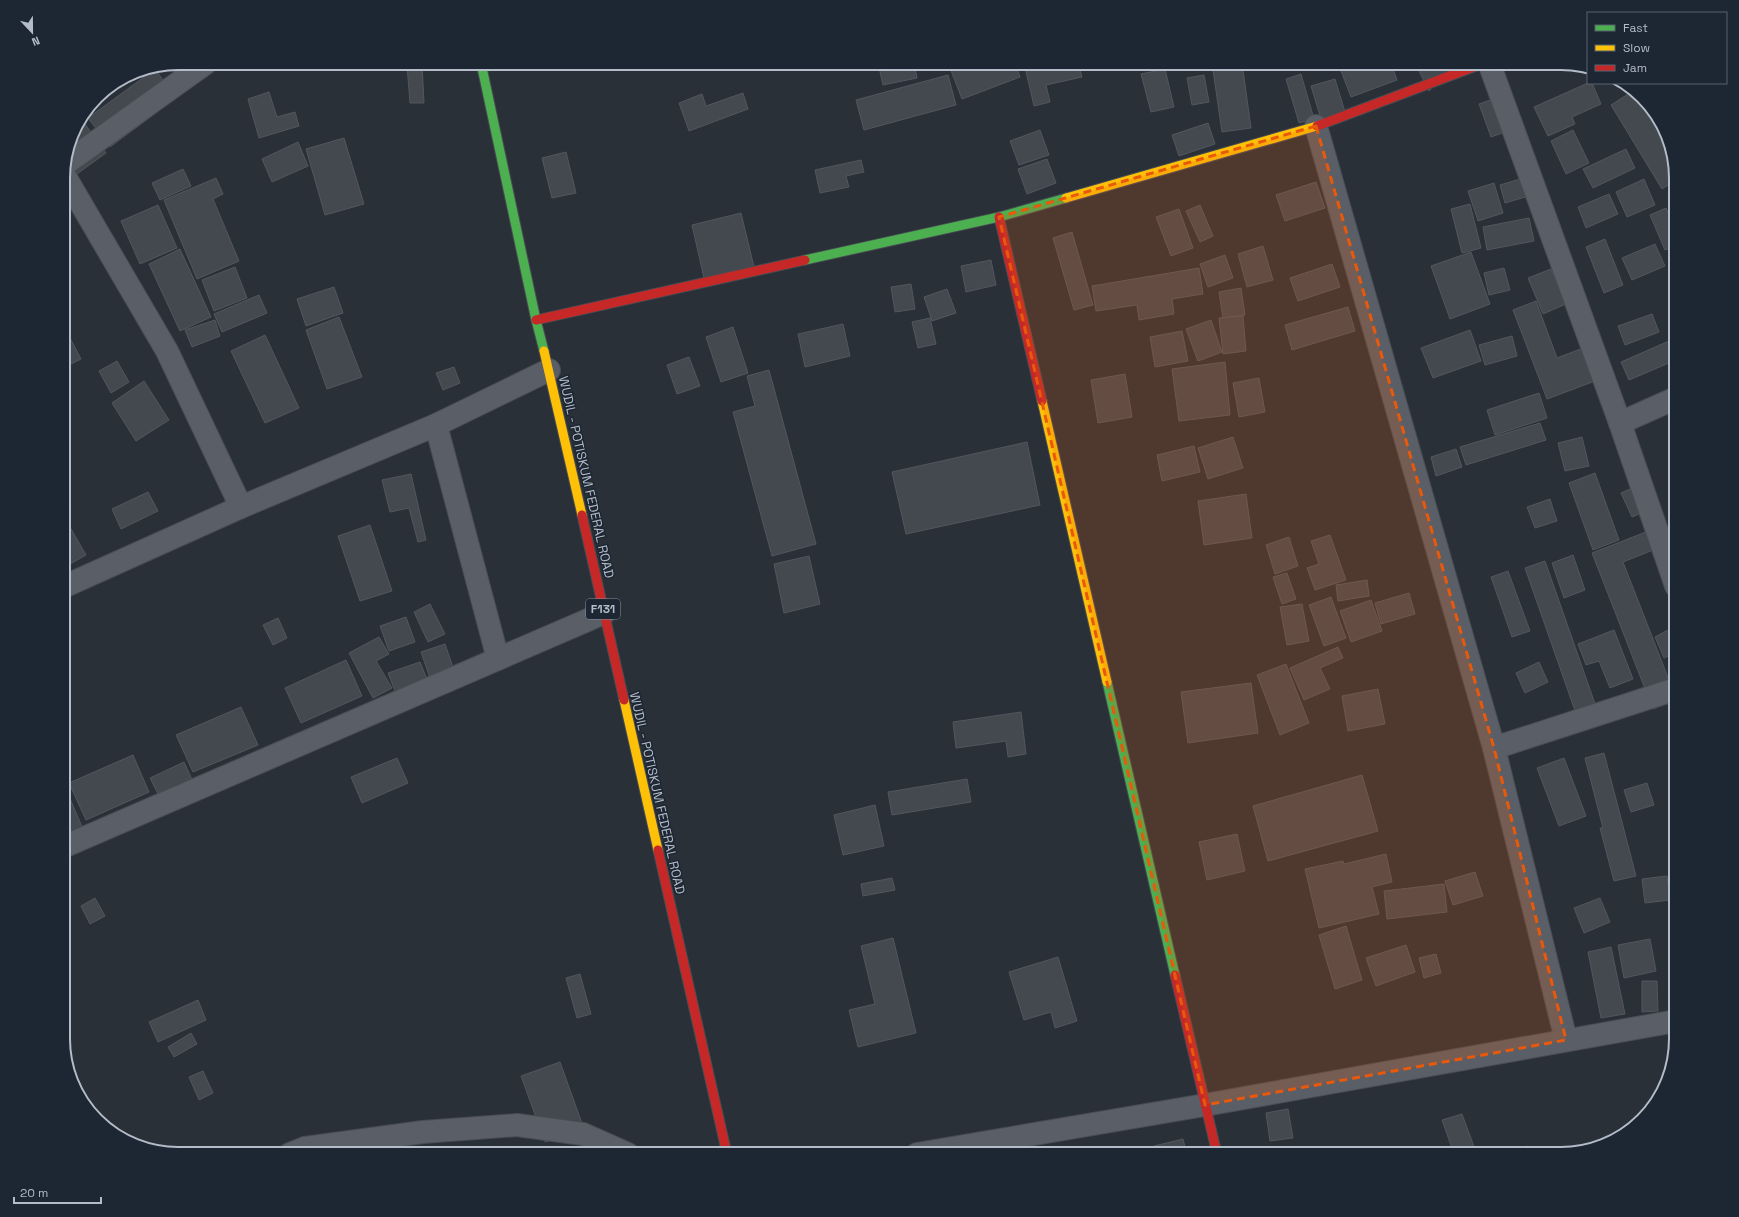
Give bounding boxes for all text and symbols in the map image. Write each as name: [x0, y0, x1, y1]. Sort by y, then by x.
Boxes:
north arrow: [12, 12, 52, 52]
legend: [1587, 12, 1727, 84]
text: Fast: [1623, 20, 1648, 36]
text: N: [30, 33, 42, 49]
text: Slow: [1623, 40, 1650, 56]
text: Jam: [1623, 60, 1647, 76]
street label: WUDIL - POTISKUM FEDERAL ROAD: [555, 374, 618, 580]
road number: F131: [586, 599, 620, 619]
street label: WUDIL - POTISKUM FEDERAL ROAD: [626, 690, 689, 896]
scale bar: [14, 1179, 101, 1205]
text: 20 m: [20, 1185, 48, 1201]

